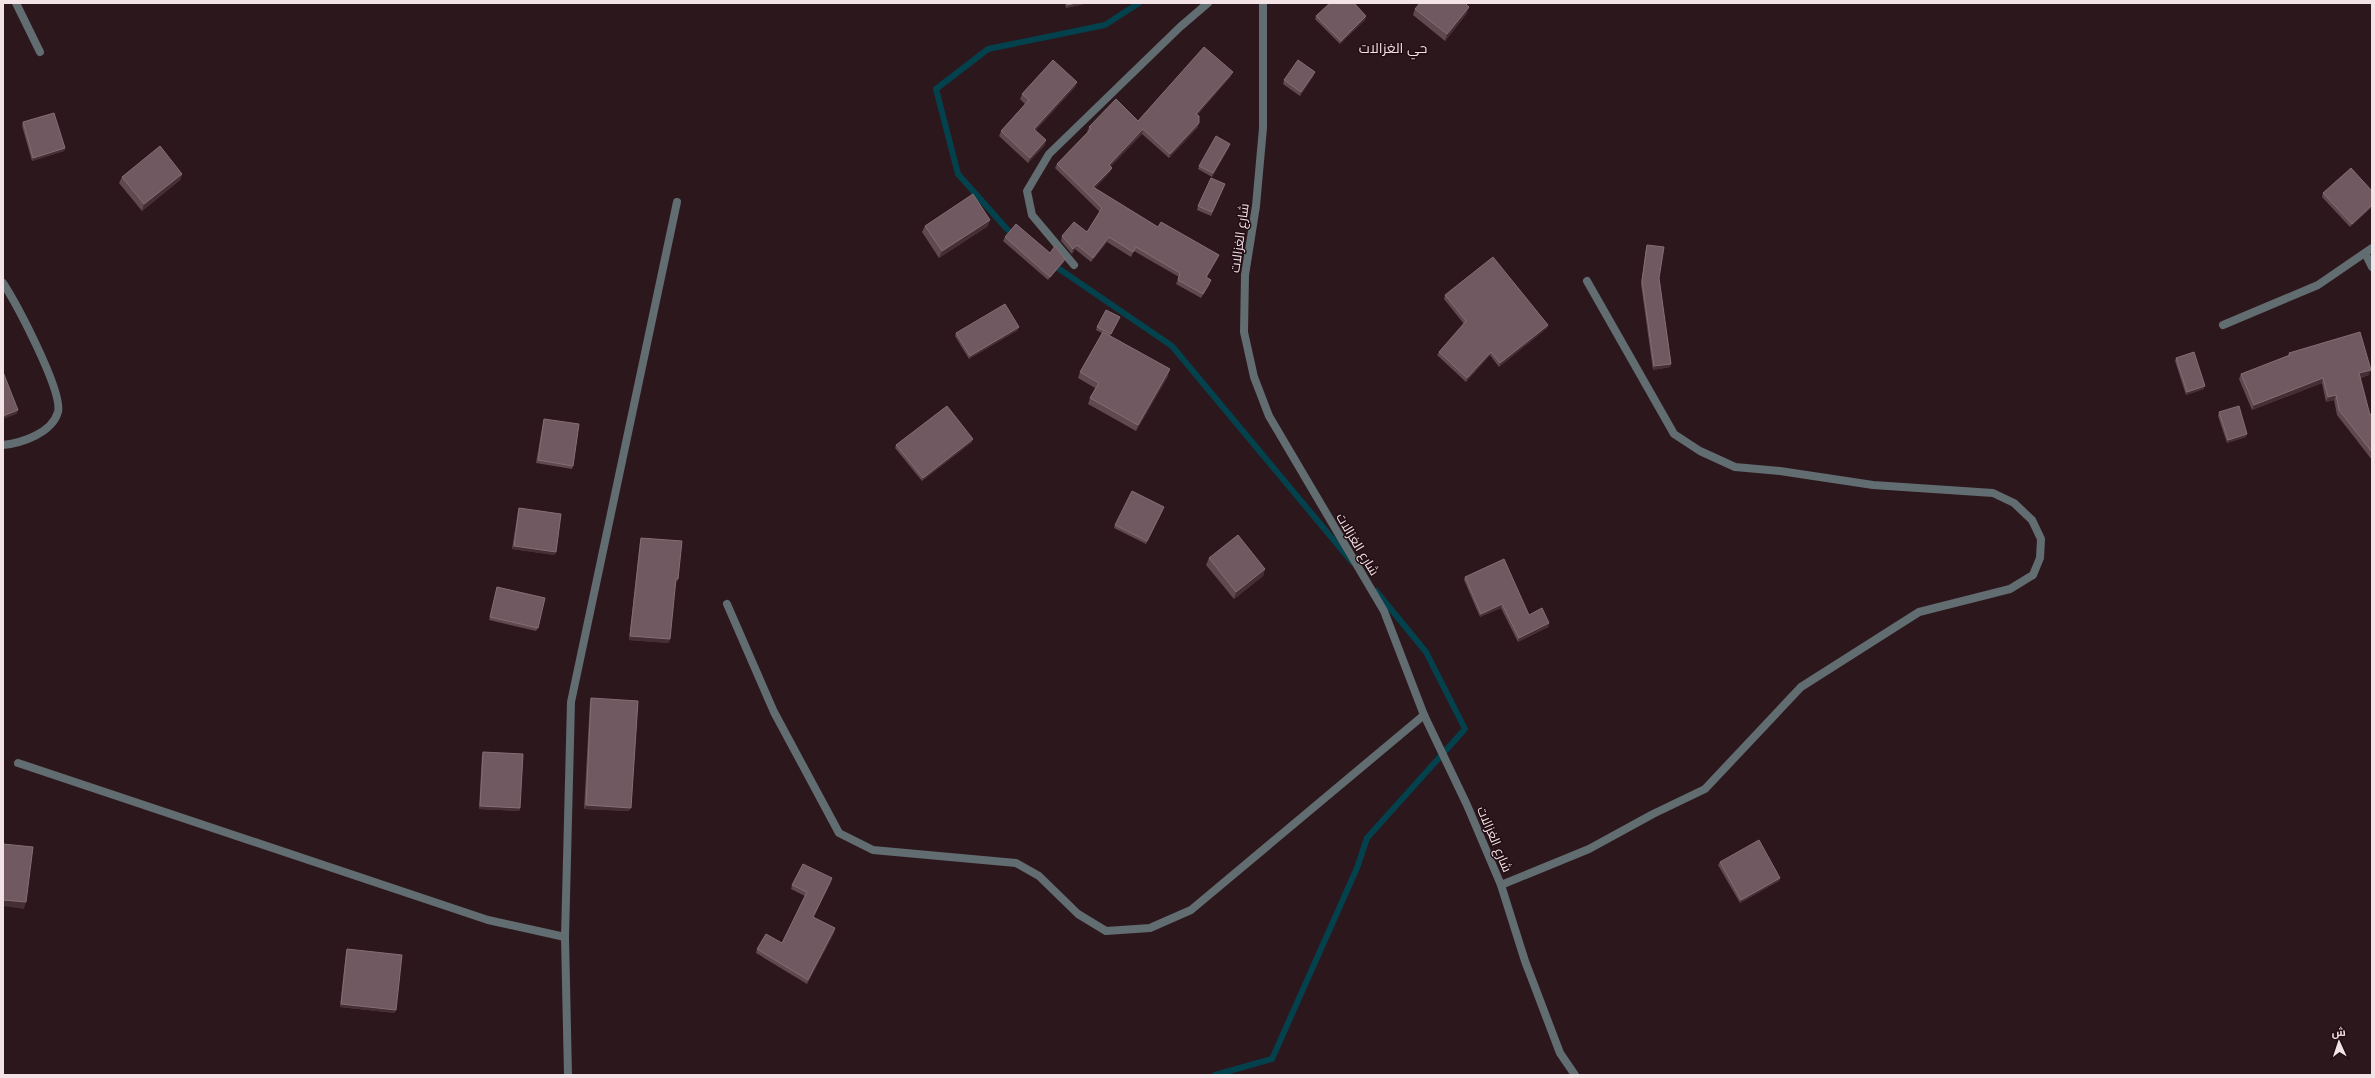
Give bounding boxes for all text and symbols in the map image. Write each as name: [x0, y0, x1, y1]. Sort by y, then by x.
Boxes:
district label: حي الغزالات: [1359, 39, 1427, 60]
street label: شارع الغزالات: [1226, 202, 1253, 274]
street label: شارع الغزالات: [1332, 510, 1383, 579]
street label: شارع الغزالات: [1473, 804, 1516, 875]
north arrow: [2319, 1022, 2359, 1062]
text: ش: [2331, 1025, 2346, 1039]

